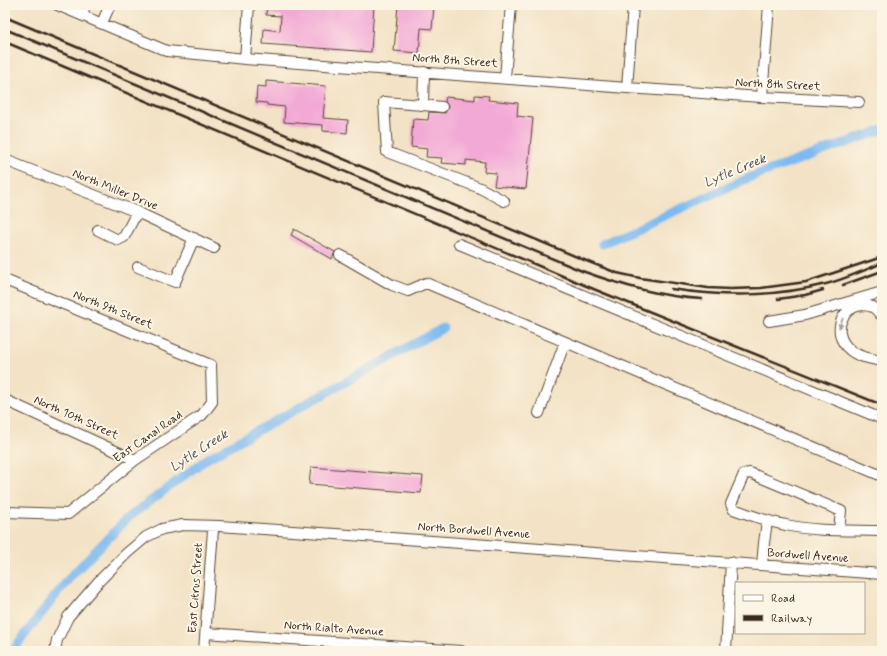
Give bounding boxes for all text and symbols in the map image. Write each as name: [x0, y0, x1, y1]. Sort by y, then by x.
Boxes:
street label: North 8th Street: [412, 50, 498, 72]
street label: North 8th Street: [735, 75, 821, 95]
water label: Lytle Creek: [701, 150, 770, 192]
street label: North Miller Drive: [70, 166, 160, 214]
street label: North 9th Street: [71, 287, 155, 333]
one-way arrow: [838, 317, 844, 329]
street label: North 10th Street: [31, 392, 121, 444]
street label: East Canal Road: [110, 407, 186, 467]
water label: Lytle Creek: [167, 425, 232, 476]
street label: North Bordwell Avenue: [417, 519, 531, 543]
street label: East Citrus Street: [185, 542, 207, 634]
street label: Bordwell Avenue: [767, 545, 850, 567]
legend: [735, 582, 865, 634]
text: Road: [771, 591, 795, 607]
text: Railway: [771, 611, 813, 627]
street label: North Rialto Avenue: [284, 618, 385, 640]

